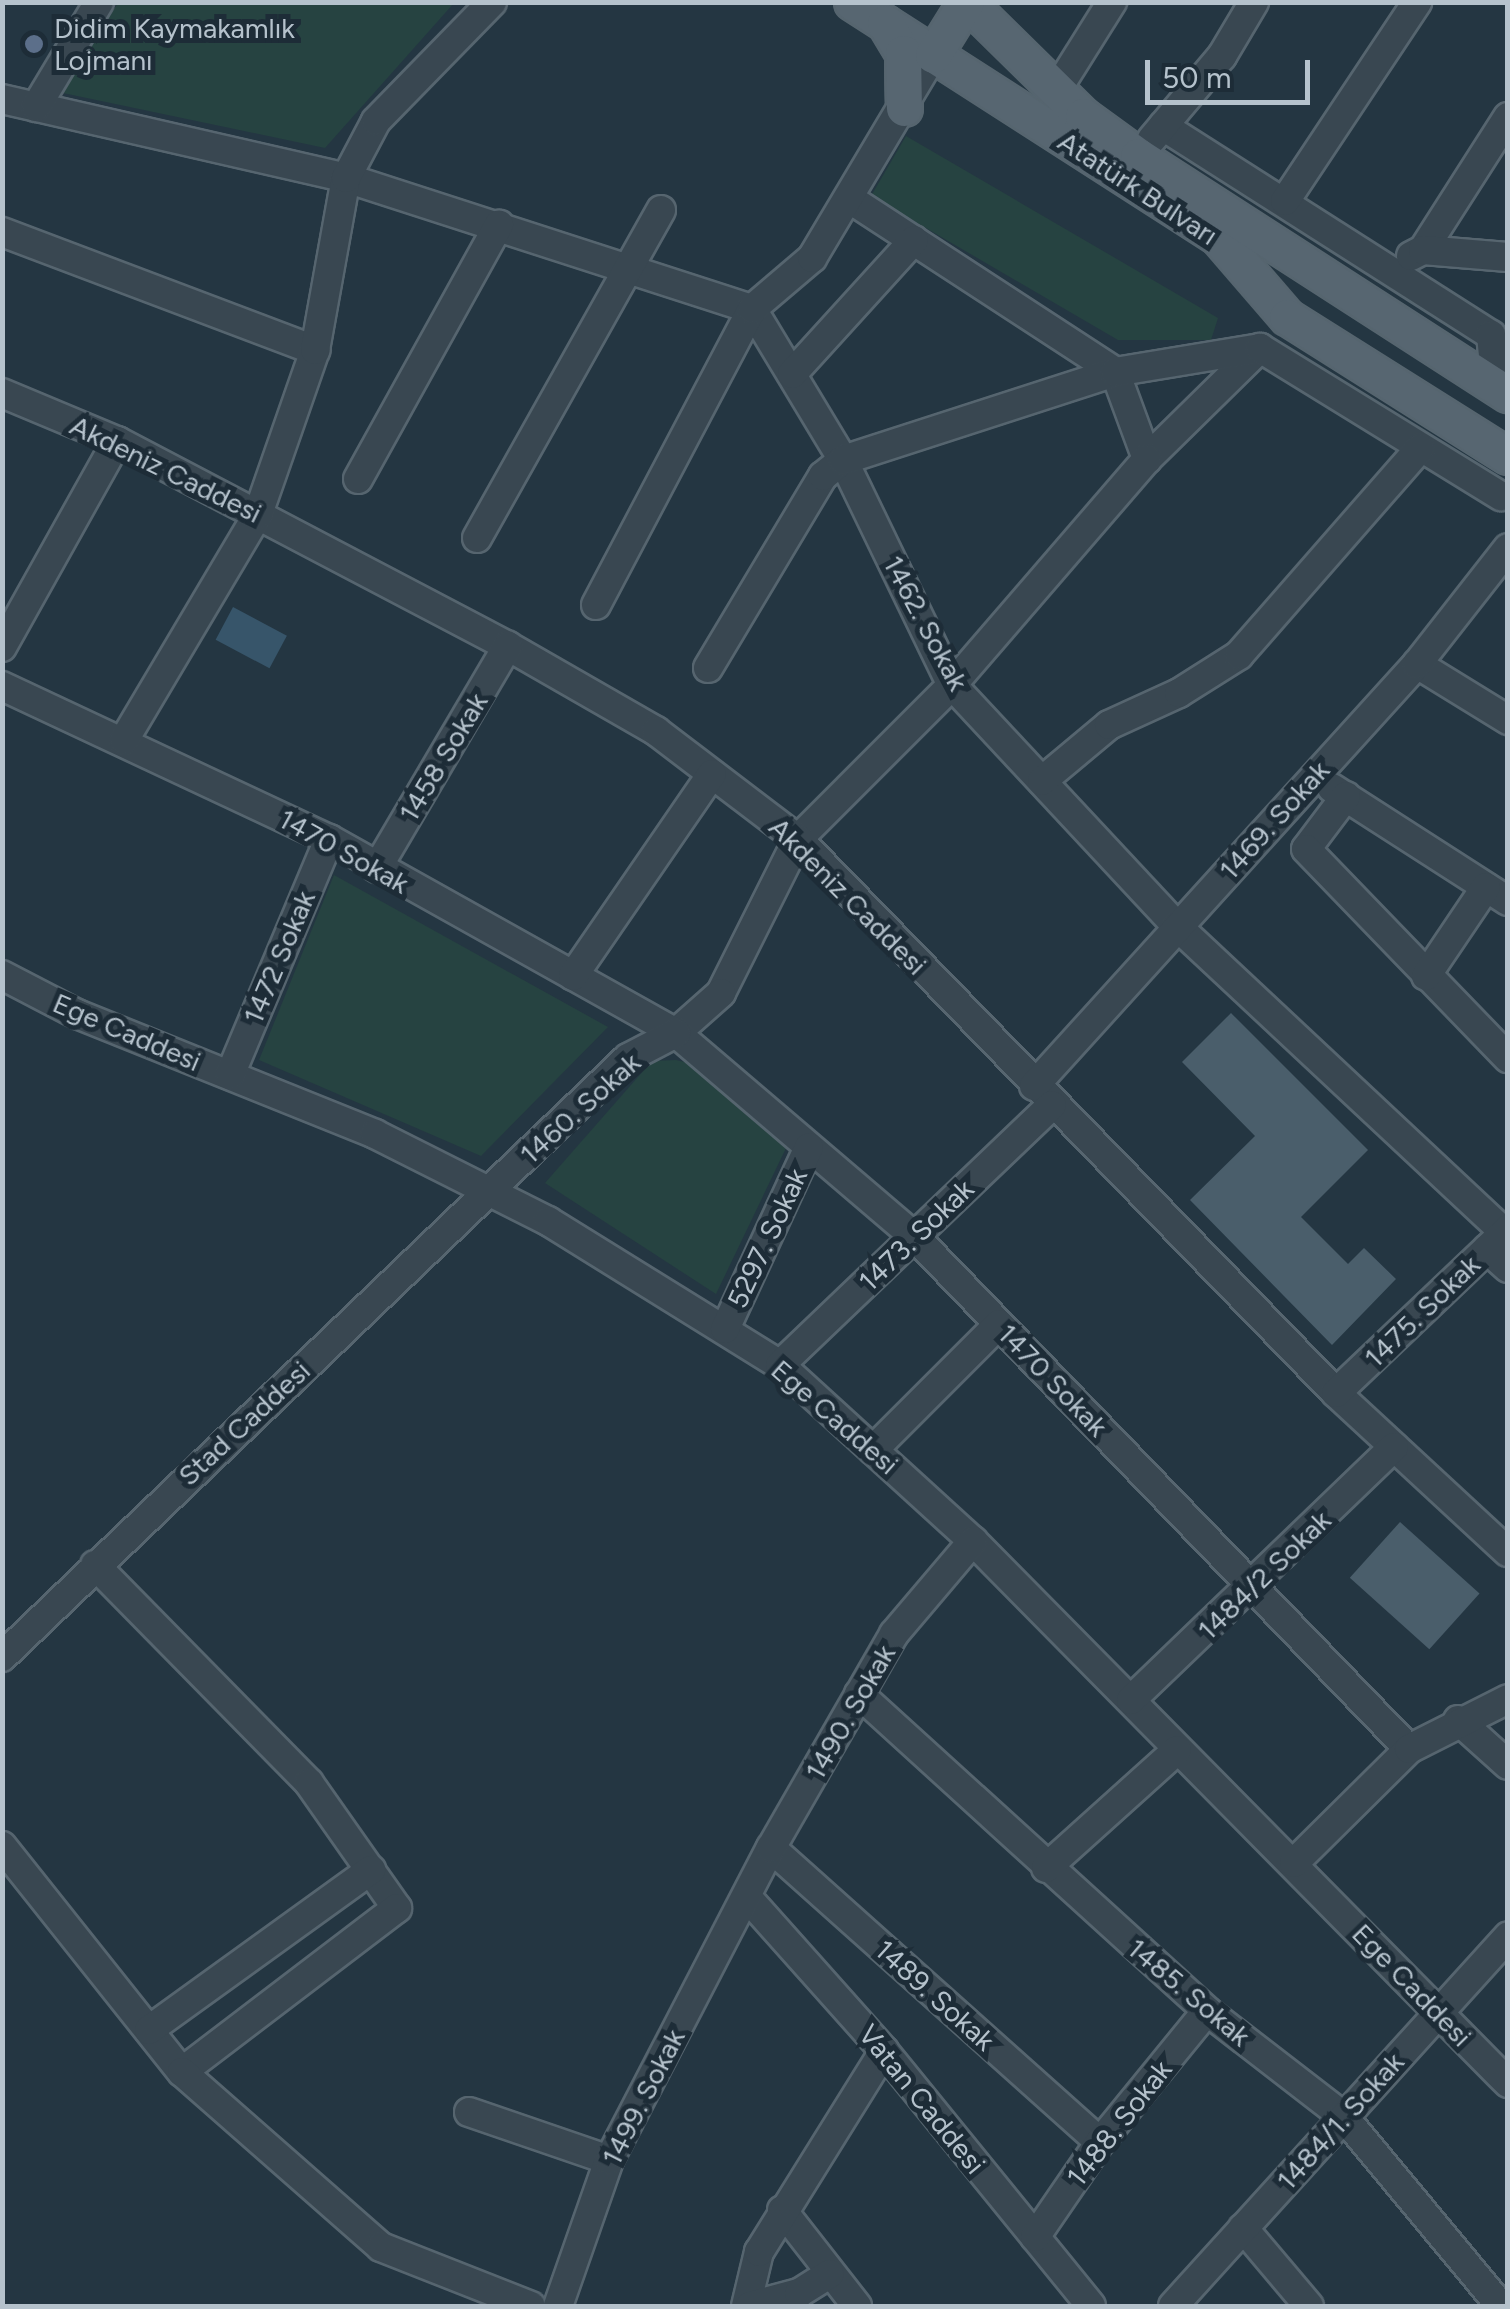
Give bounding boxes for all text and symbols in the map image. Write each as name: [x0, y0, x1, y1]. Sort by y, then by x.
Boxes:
place label: Didim Kaymakamlık Lojmanı: [54, 11, 295, 77]
marker: Didim Kaymakamlık Lojmanı: [23, 33, 45, 55]
scale bar: [1150, 40, 1315, 102]
text: 50 m: [1162, 59, 1231, 96]
street label: Atatürk Bulvarı: [1052, 124, 1224, 252]
street label: Akdeniz Caddesi: [65, 408, 267, 530]
street label: 1462. Sokak: [876, 550, 976, 696]
street label: 1458 Sokak: [392, 687, 494, 827]
street label: 1469. Sokak: [1212, 754, 1336, 886]
street label: 1470 Sokak: [273, 802, 415, 900]
street label: Akdeniz Caddesi: [762, 810, 934, 982]
street label: 1472 Sokak: [236, 885, 322, 1029]
street label: Ege Caddesi: [48, 986, 206, 1078]
street label: 1460. Sokak: [513, 1045, 647, 1171]
street label: 5297. Sokak: [720, 1163, 814, 1313]
street label: 1473. Sokak: [852, 1172, 980, 1298]
street label: 1475. Sokak: [1357, 1248, 1487, 1374]
street label: 1470 Sokak: [991, 1317, 1115, 1443]
street label: Ege Caddesi: [765, 1353, 905, 1481]
street label: Stad Caddesi: [171, 1354, 317, 1492]
street label: 1484/2 Sokak: [1191, 1503, 1337, 1647]
street label: 1490. Sokak: [798, 1639, 902, 1785]
street label: Ege Caddesi: [1345, 1917, 1479, 2053]
street label: 1485. Sokak: [1121, 1931, 1257, 2053]
street label: 1489. Sokak: [868, 1933, 1002, 2057]
street label: Vatan Caddesi: [852, 2018, 992, 2180]
street label: 1499. Sokak: [594, 2023, 692, 2171]
street label: 1484/1. Sokak: [1270, 2045, 1410, 2197]
street label: 1488. Sokak: [1059, 2053, 1179, 2193]

